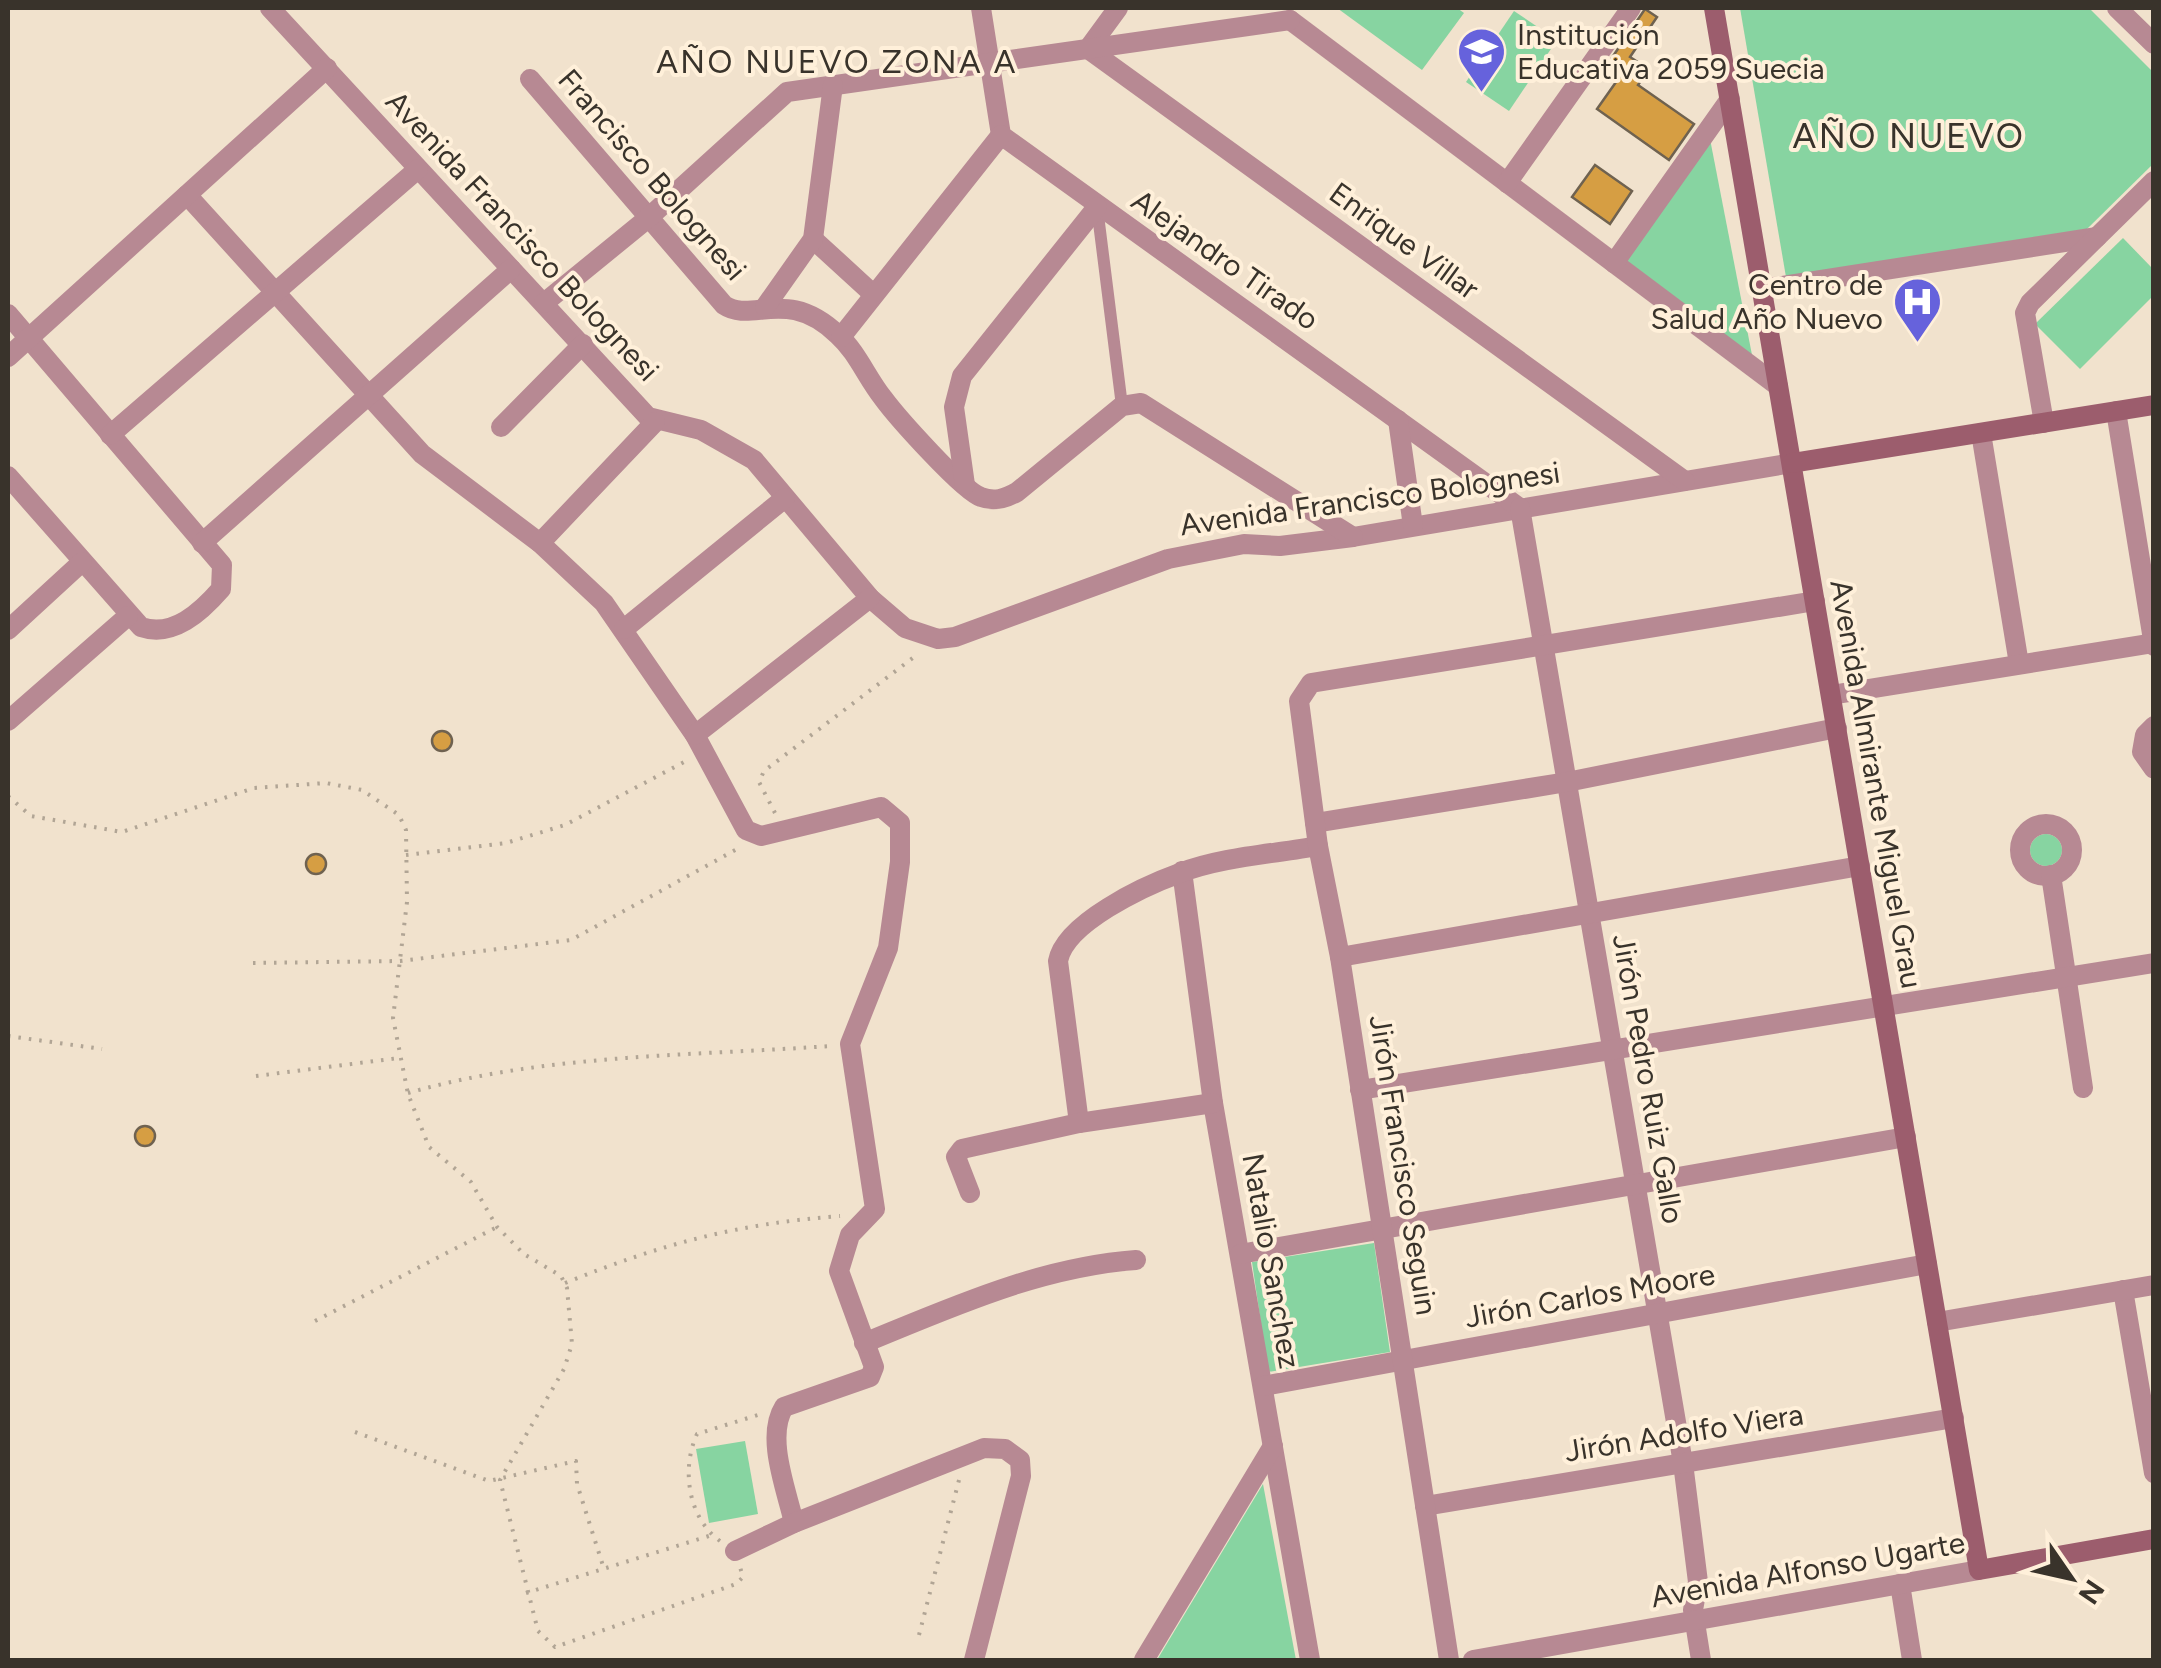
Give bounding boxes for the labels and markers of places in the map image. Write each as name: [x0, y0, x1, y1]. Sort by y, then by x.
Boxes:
place label: Institución Educativa 2059 Suecia: [1517, 16, 1825, 87]
school or university icon: Institución Educativa 2059 Suecia: [1456, 26, 1508, 94]
place label: Centro de Salud Año Nuevo: [1651, 266, 1883, 337]
hospital icon: Centro de Salud Año Nuevo: [1892, 276, 1944, 344]

